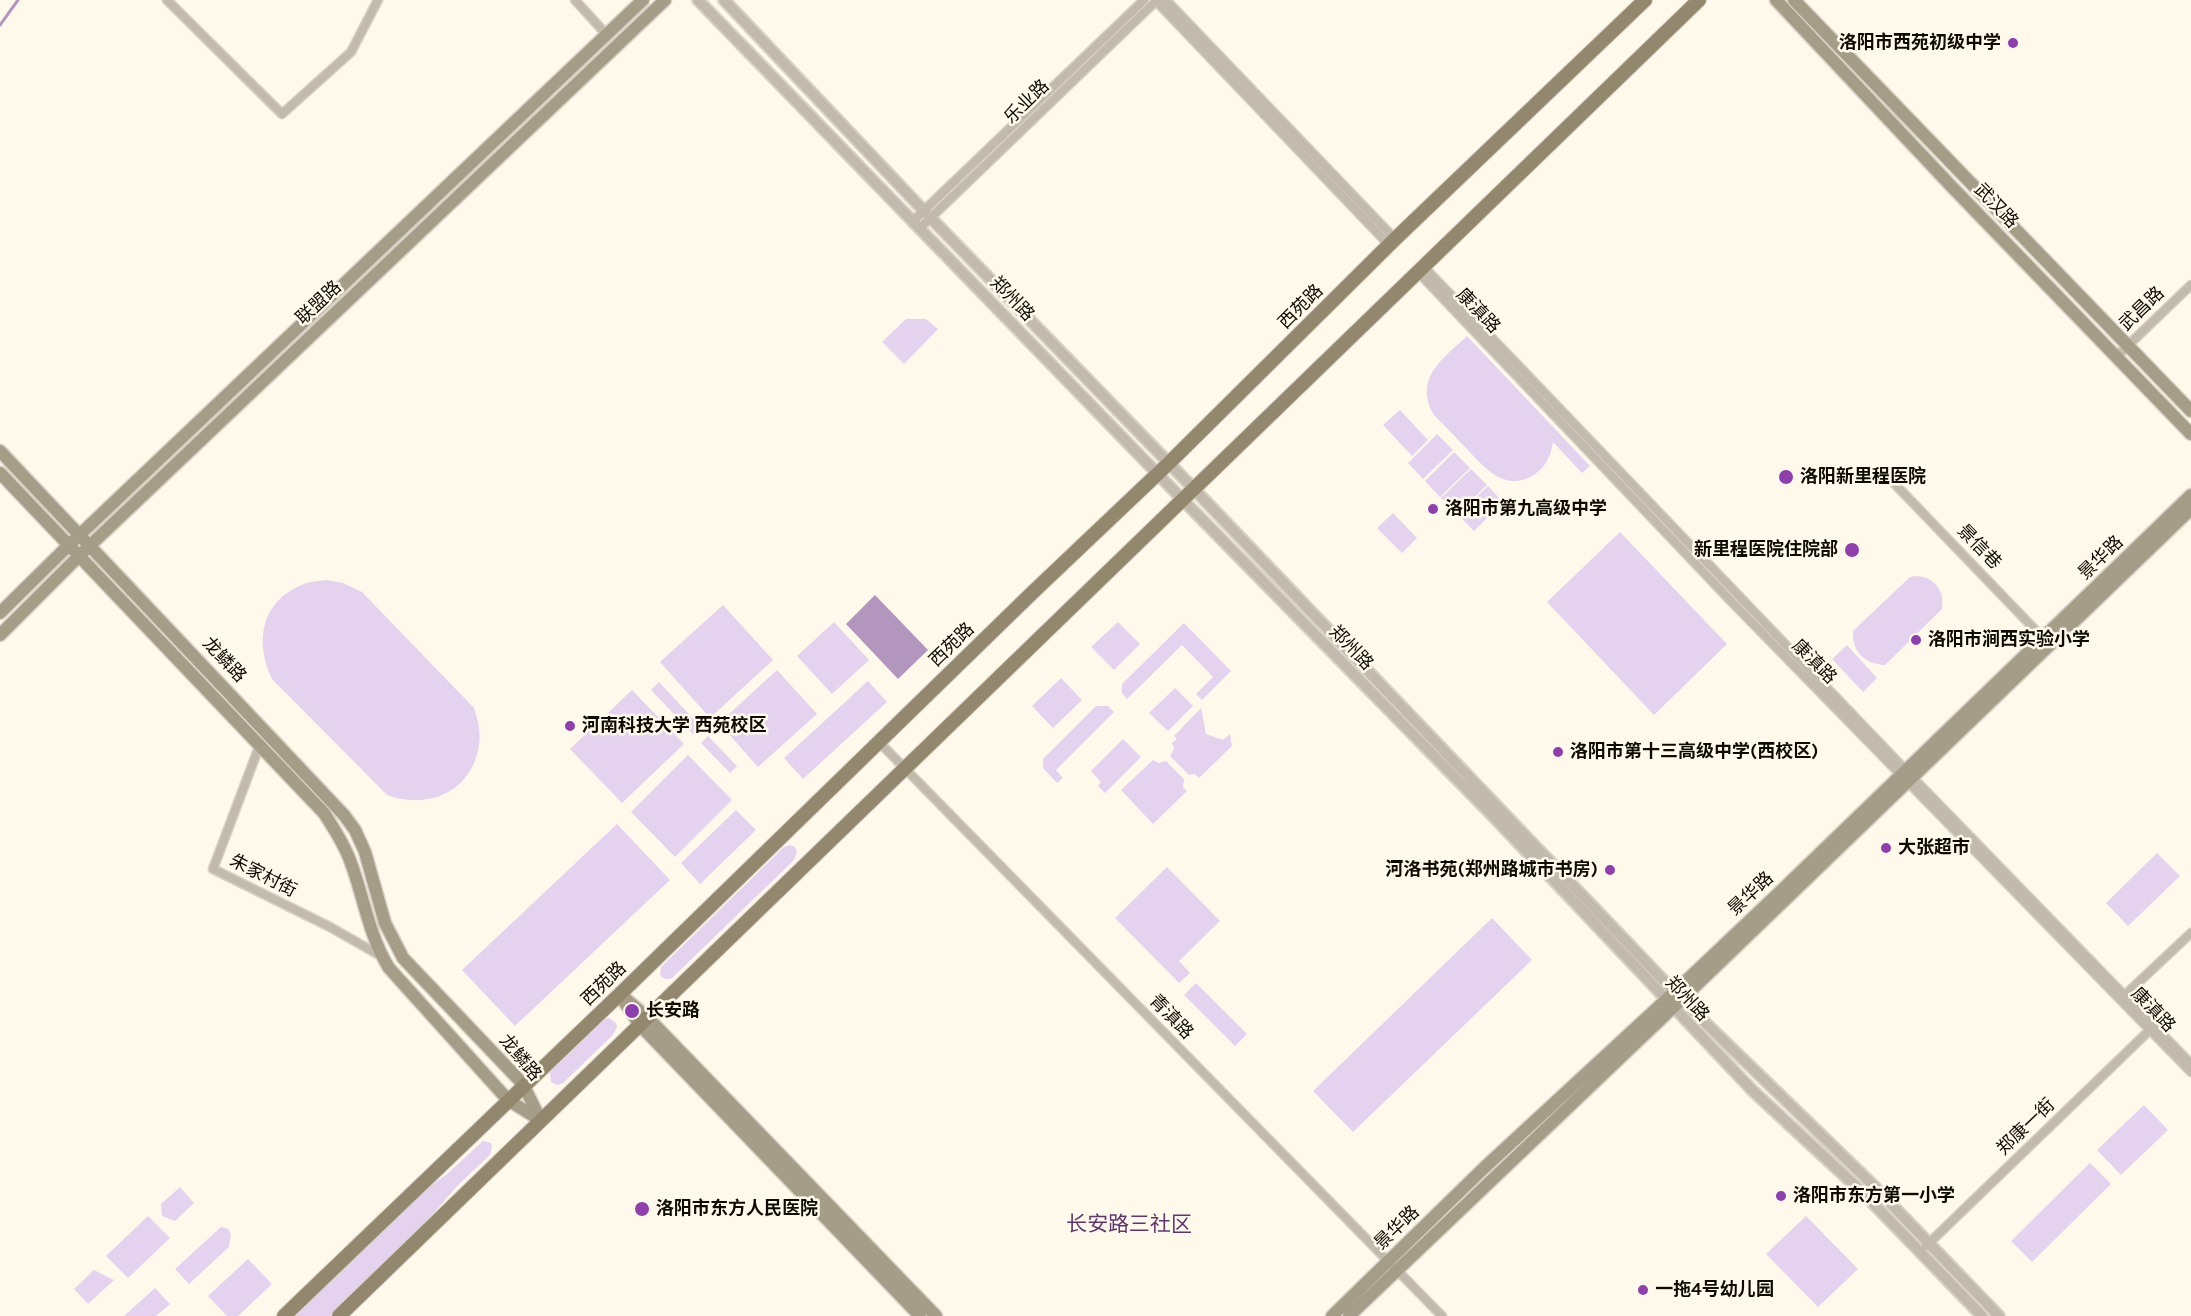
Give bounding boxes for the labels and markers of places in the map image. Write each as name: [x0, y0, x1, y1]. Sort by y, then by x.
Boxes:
place label: 洛阳市西苑初级中学: [1839, 32, 2001, 54]
marker: 洛阳市西苑初级中学: [2006, 36, 2020, 50]
place label: 洛阳新里程医院: [1800, 466, 1926, 488]
marker: 洛阳新里程医院: [1777, 468, 1795, 486]
place label: 洛阳市第九高级中学: [1445, 498, 1607, 520]
marker: 洛阳市第九高级中学: [1426, 502, 1440, 516]
place label: 新里程医院住院部: [1694, 539, 1838, 561]
marker: 新里程医院住院部: [1843, 541, 1861, 559]
place label: 洛阳市涧西实验小学: [1928, 629, 2090, 651]
marker: 洛阳市涧西实验小学: [1909, 633, 1923, 647]
place label: 河南科技大学 西苑校区: [582, 715, 767, 737]
marker: 河南科技大学 西苑校区: [563, 719, 577, 733]
place label: 洛阳市第十三高级中学(西校区): [1570, 741, 1818, 763]
marker: 洛阳市第十三高级中学(西校区): [1551, 745, 1565, 759]
place label: 大张超市: [1898, 837, 1970, 859]
marker: 大张超市: [1879, 841, 1893, 855]
place label: 河洛书苑(郑州路城市书房): [1386, 859, 1598, 881]
marker: 河洛书苑(郑州路城市书房): [1603, 863, 1617, 877]
place label: 长安路: [646, 1000, 700, 1022]
marker: 长安路: [623, 1002, 641, 1020]
place label: 洛阳市东方第一小学: [1793, 1185, 1955, 1207]
marker: 洛阳市东方第一小学: [1774, 1189, 1788, 1203]
place label: 洛阳市东方人民医院: [656, 1198, 818, 1220]
marker: 洛阳市东方人民医院: [633, 1200, 651, 1218]
place label: 一拖4号幼儿园: [1655, 1279, 1774, 1301]
marker: 一拖4号幼儿园: [1636, 1283, 1650, 1297]

